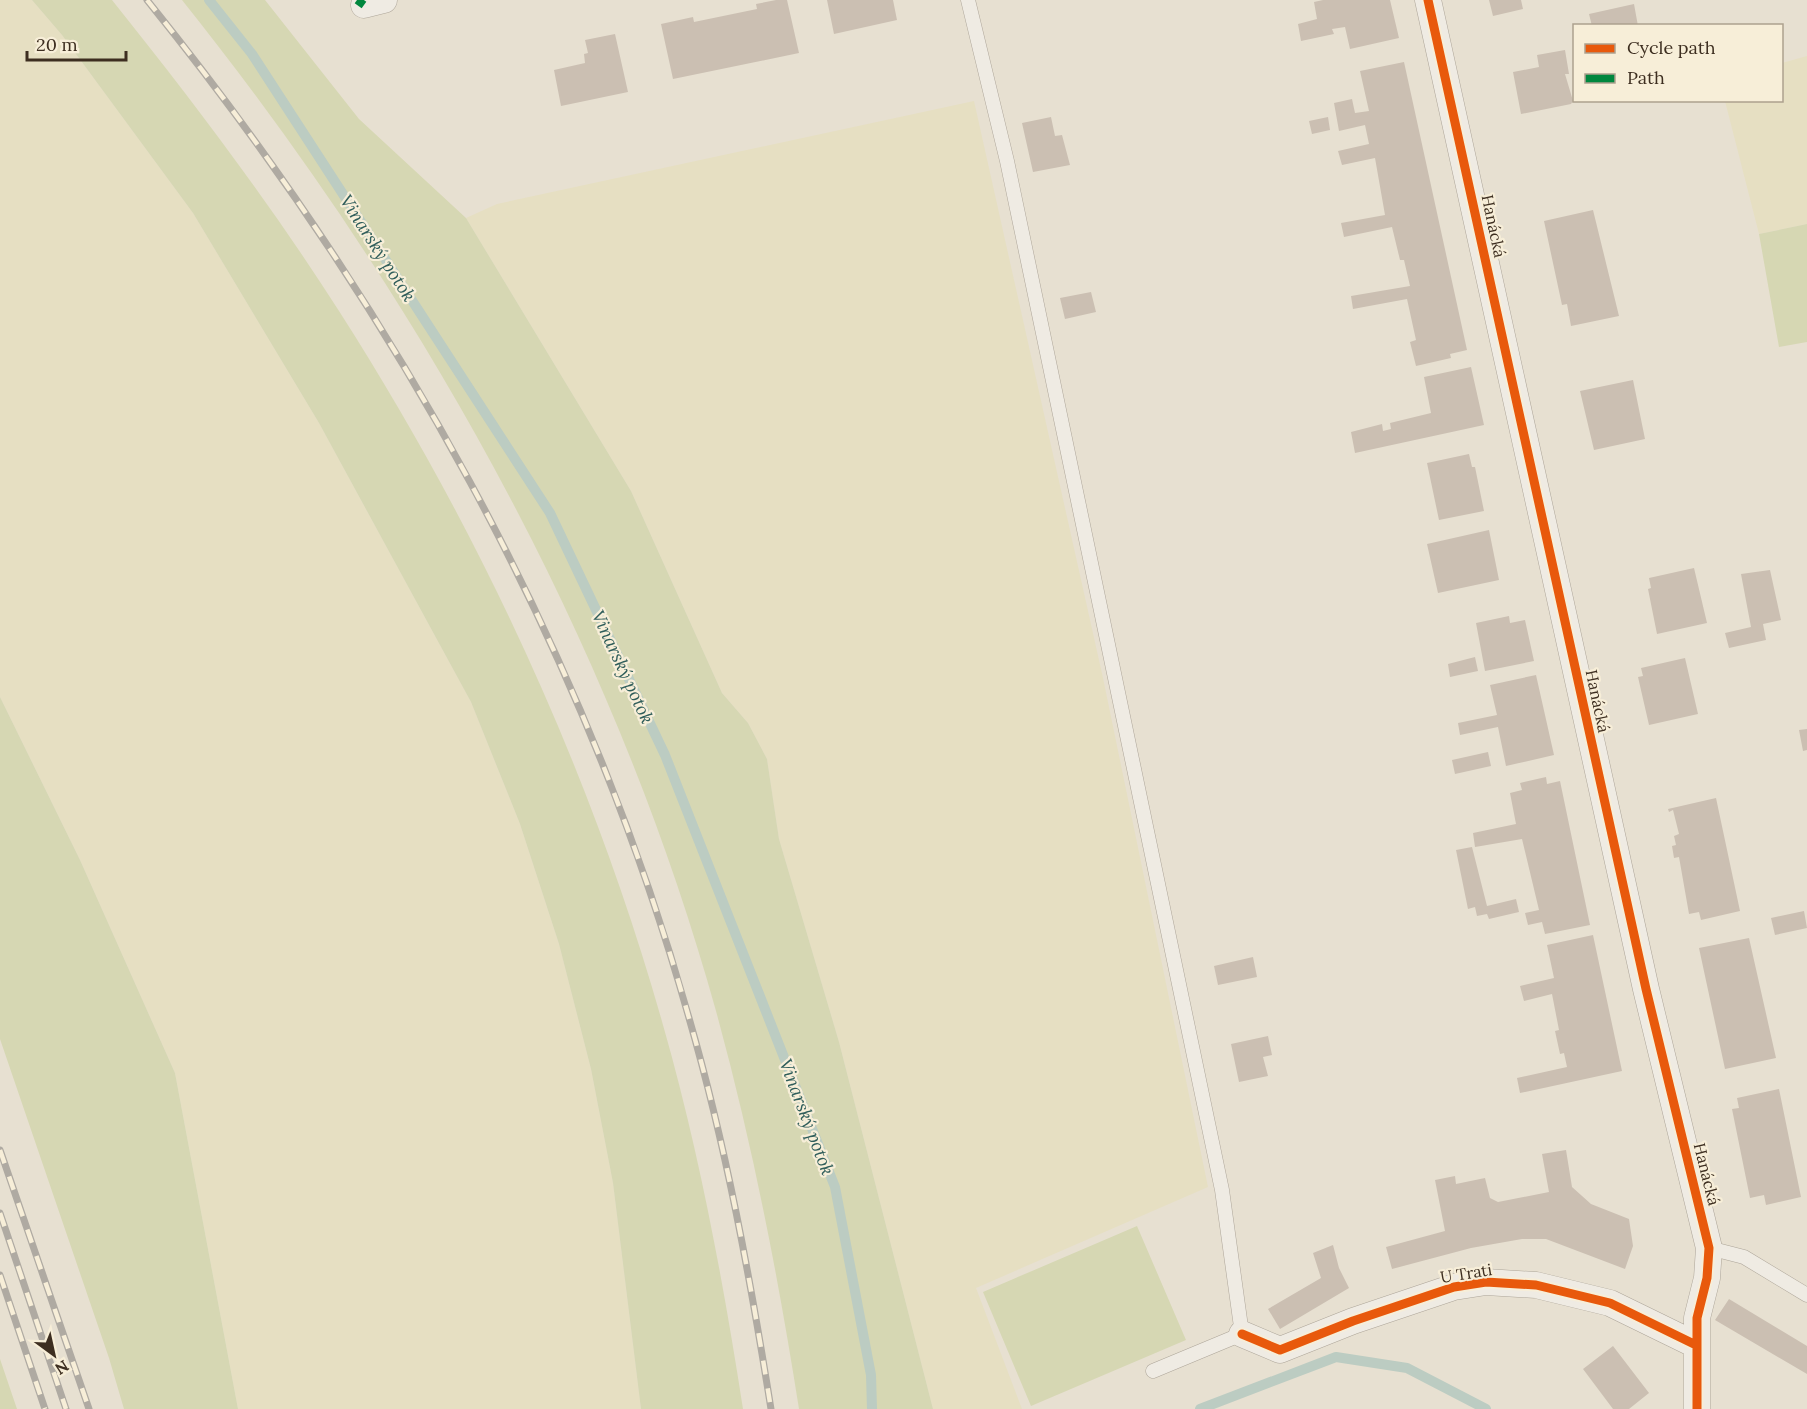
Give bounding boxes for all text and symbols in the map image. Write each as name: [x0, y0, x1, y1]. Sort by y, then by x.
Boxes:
scale bar: [27, 24, 126, 62]
legend: [1573, 24, 1783, 102]
text: 20 m: [36, 33, 78, 56]
text: Cycle path: [1627, 36, 1716, 59]
text: Path: [1627, 66, 1665, 89]
water label: Vinarský potok: [335, 190, 421, 306]
street label: Hanácká: [1478, 193, 1510, 259]
water label: Vinarský potok: [587, 607, 659, 727]
street label: Hanácká: [1582, 668, 1614, 734]
water label: Vinarský potok: [774, 1056, 840, 1178]
street label: Hanácká: [1690, 1141, 1724, 1207]
street label: U Trati: [1439, 1259, 1493, 1287]
north arrow: [24, 1325, 84, 1385]
text: N: [52, 1356, 73, 1379]

